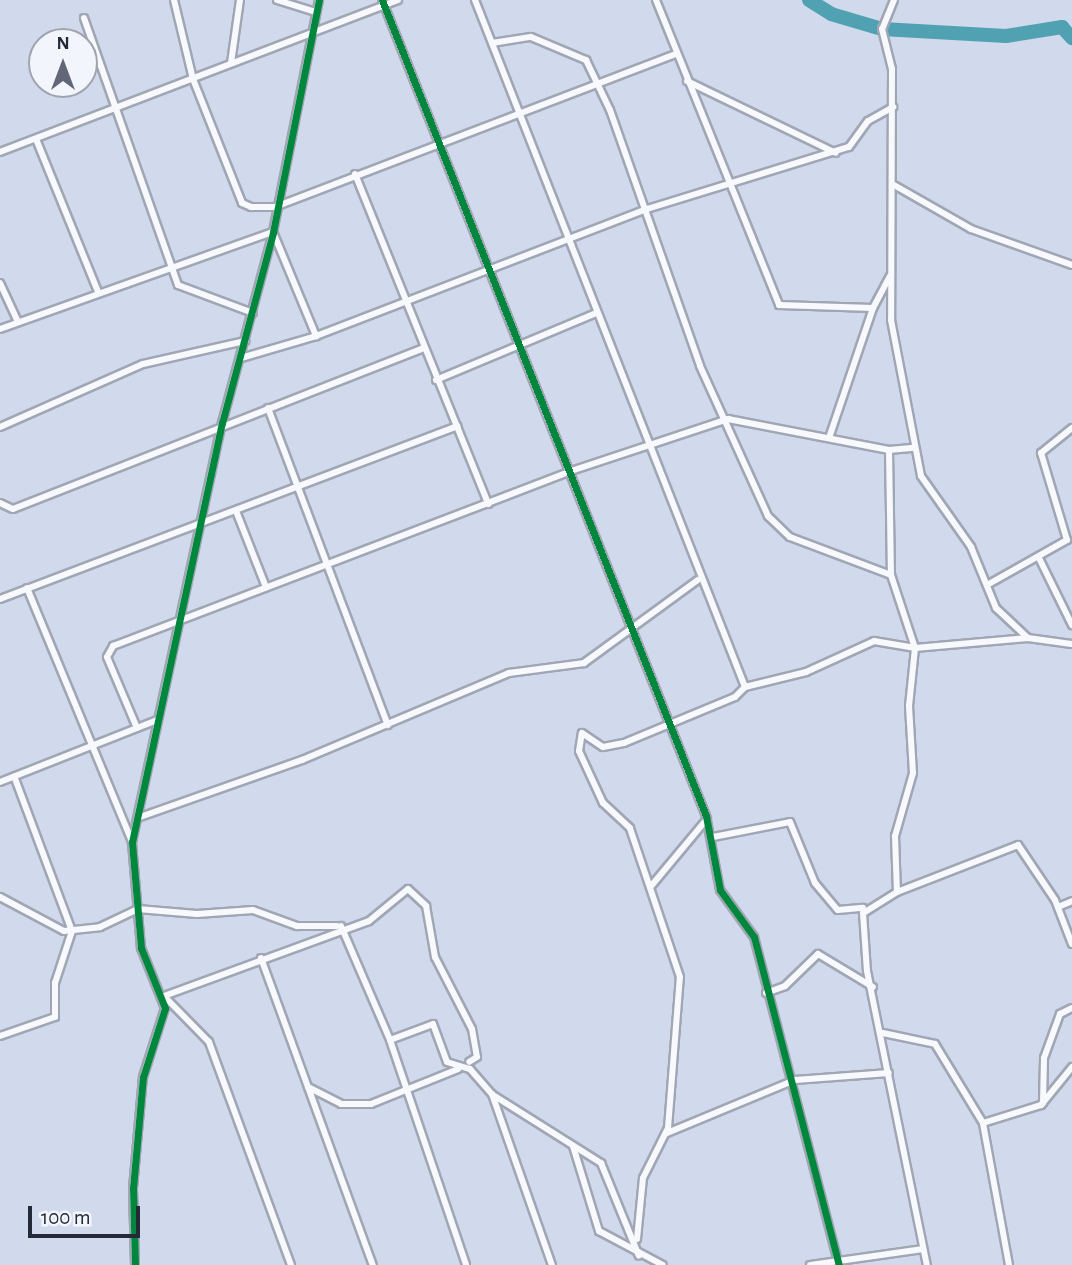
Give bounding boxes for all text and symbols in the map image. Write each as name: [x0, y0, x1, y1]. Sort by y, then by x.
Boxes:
north arrow: [28, 28, 98, 98]
text: N: [56, 34, 70, 53]
scale bar: [32, 1192, 144, 1236]
text: 100 m: [41, 1207, 91, 1228]

